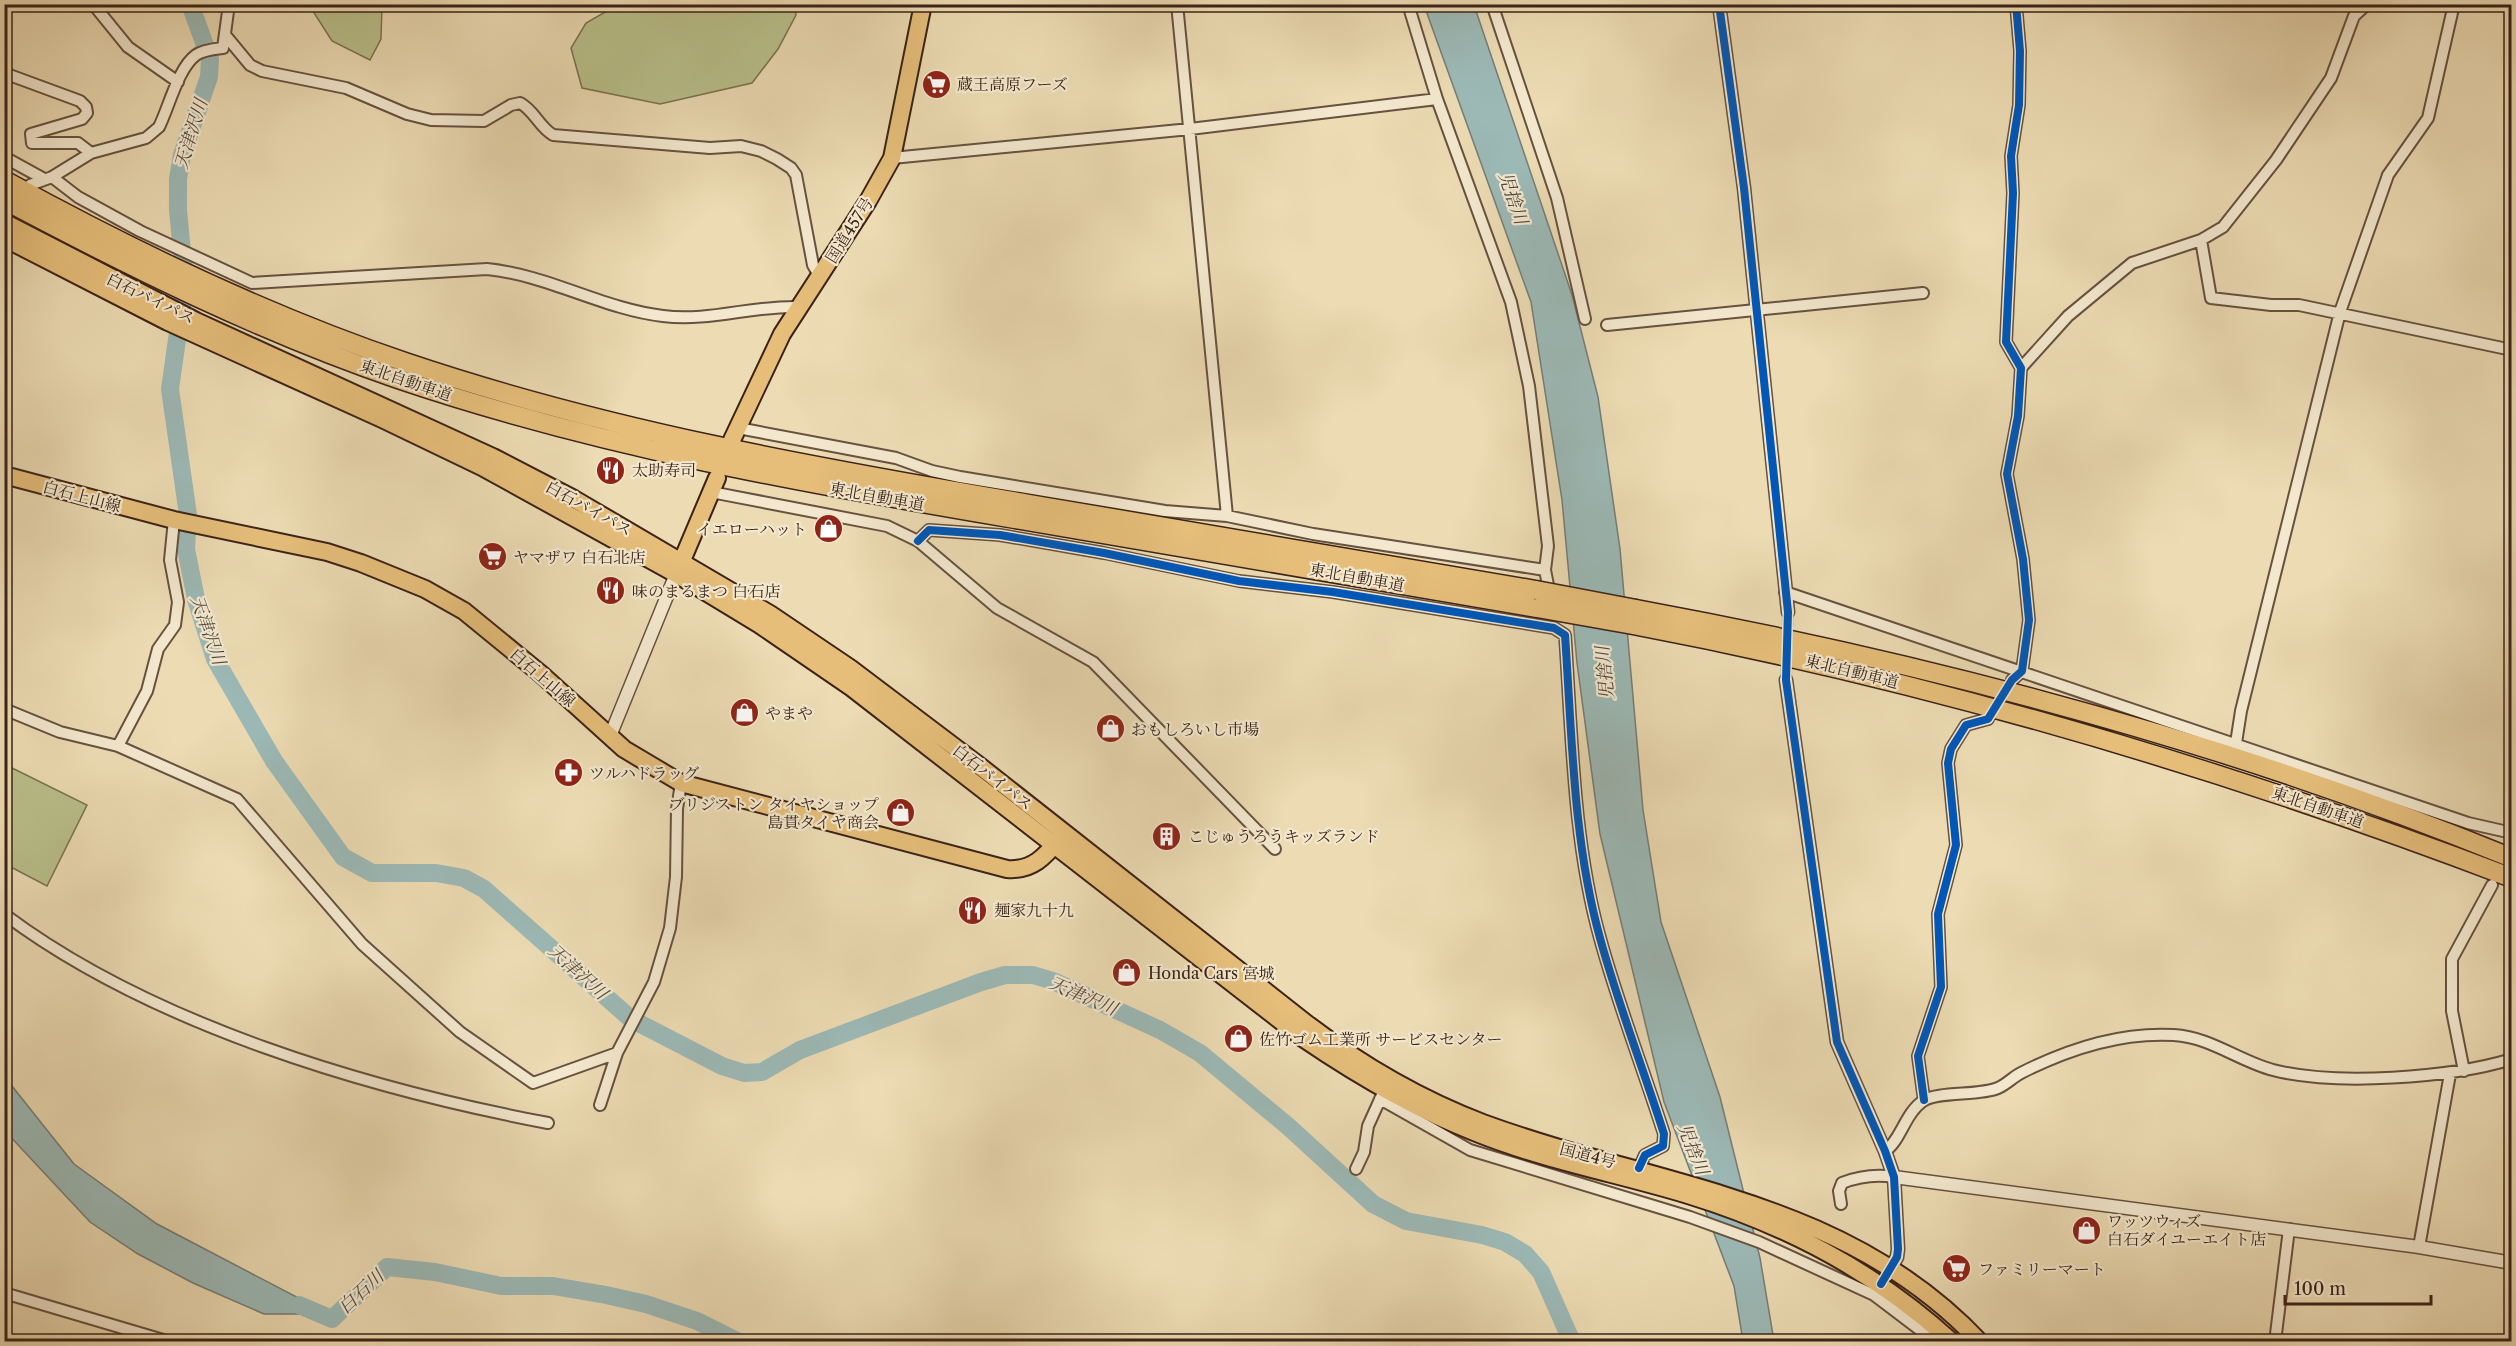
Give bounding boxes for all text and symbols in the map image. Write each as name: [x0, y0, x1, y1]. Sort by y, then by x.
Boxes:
supermarket icon: 蔵王高原フーズ: [920, 68, 952, 100]
place label: 蔵王高原フーズ: [957, 74, 1068, 94]
water label: 天津沢川: [170, 94, 213, 172]
water label: 児捨川: [1494, 169, 1533, 229]
street label: 国道457号: [821, 193, 877, 267]
street label: 白石バイパス: [104, 268, 198, 328]
street label: 東北自動車道: [357, 355, 455, 405]
restaurant icon: 太助寿司: [595, 454, 627, 486]
place label: 太助寿司: [632, 460, 696, 480]
street label: 白石上山線: [41, 476, 123, 516]
street label: 白石バイパス: [542, 476, 636, 540]
street label: 東北自動車道: [828, 478, 926, 514]
shop icon: イエローハット: [812, 513, 844, 545]
place label: イエローハット: [696, 519, 807, 539]
supermarket icon: ヤマザワ 白石北店: [476, 541, 508, 573]
place label: ヤマザワ 白石北店: [513, 547, 645, 567]
street label: 東北自動車道: [1308, 559, 1406, 595]
restaurant icon: 味のまるまつ 白石店: [595, 575, 627, 607]
place label: 味のまるまつ 白石店: [632, 581, 780, 601]
water label: 天津沢川: [186, 592, 231, 670]
street label: 白石上山線: [506, 643, 580, 711]
water label: 児捨川: [1591, 643, 1619, 701]
street label: 東北自動車道: [1803, 650, 1901, 692]
shop icon: やまや: [728, 697, 760, 729]
place label: やまや: [765, 703, 813, 723]
shop icon: おもしろいし市場: [1094, 713, 1126, 745]
place label: おもしろいし市場: [1131, 719, 1259, 739]
street label: 白石バイパス: [949, 740, 1037, 814]
pharmacy icon: ツルハドラッグ: [552, 757, 584, 789]
place label: ツルハドラッグ: [589, 763, 699, 783]
street label: 東北自動車道: [2269, 782, 2367, 832]
place label: ブリジストン タイヤショップ 島貫タイヤ商会: [669, 794, 879, 832]
shop icon: ブリジストン タイヤショップ 島貫タイヤ商会: [884, 797, 916, 829]
building icon: こじゅうろうキッズランド: [1151, 820, 1183, 852]
place label: こじゅうろうキッズランド: [1188, 826, 1380, 846]
restaurant icon: 麺家九十九: [957, 894, 989, 926]
place label: 麺家九十九: [994, 900, 1074, 920]
water label: 天津沢川: [544, 940, 614, 1006]
shop icon: Honda Cars 宮城: [1111, 957, 1143, 989]
place label: Honda Cars 宮城: [1148, 963, 1274, 983]
water label: 天津沢川: [1046, 972, 1122, 1021]
shop icon: 佐竹ゴム工業所 サービスセンター: [1222, 1023, 1254, 1055]
place label: 佐竹ゴム工業所 サービスセンター: [1259, 1029, 1503, 1049]
water label: 児捨川: [1673, 1120, 1714, 1180]
street label: 国道4号: [1558, 1138, 1618, 1172]
place label: ワッツウィズ 白石ダイユーエイト店: [2107, 1211, 2266, 1249]
shop icon: ワッツウィズ 白石ダイユーエイト店: [2070, 1214, 2102, 1246]
supermarket icon: ファミリーマート: [1941, 1253, 1973, 1285]
place label: ファミリーマート: [1978, 1259, 2106, 1279]
water label: 白石川: [334, 1264, 390, 1318]
scale bar: [2285, 1268, 2430, 1306]
text: 100 m: [2294, 1278, 2346, 1300]

